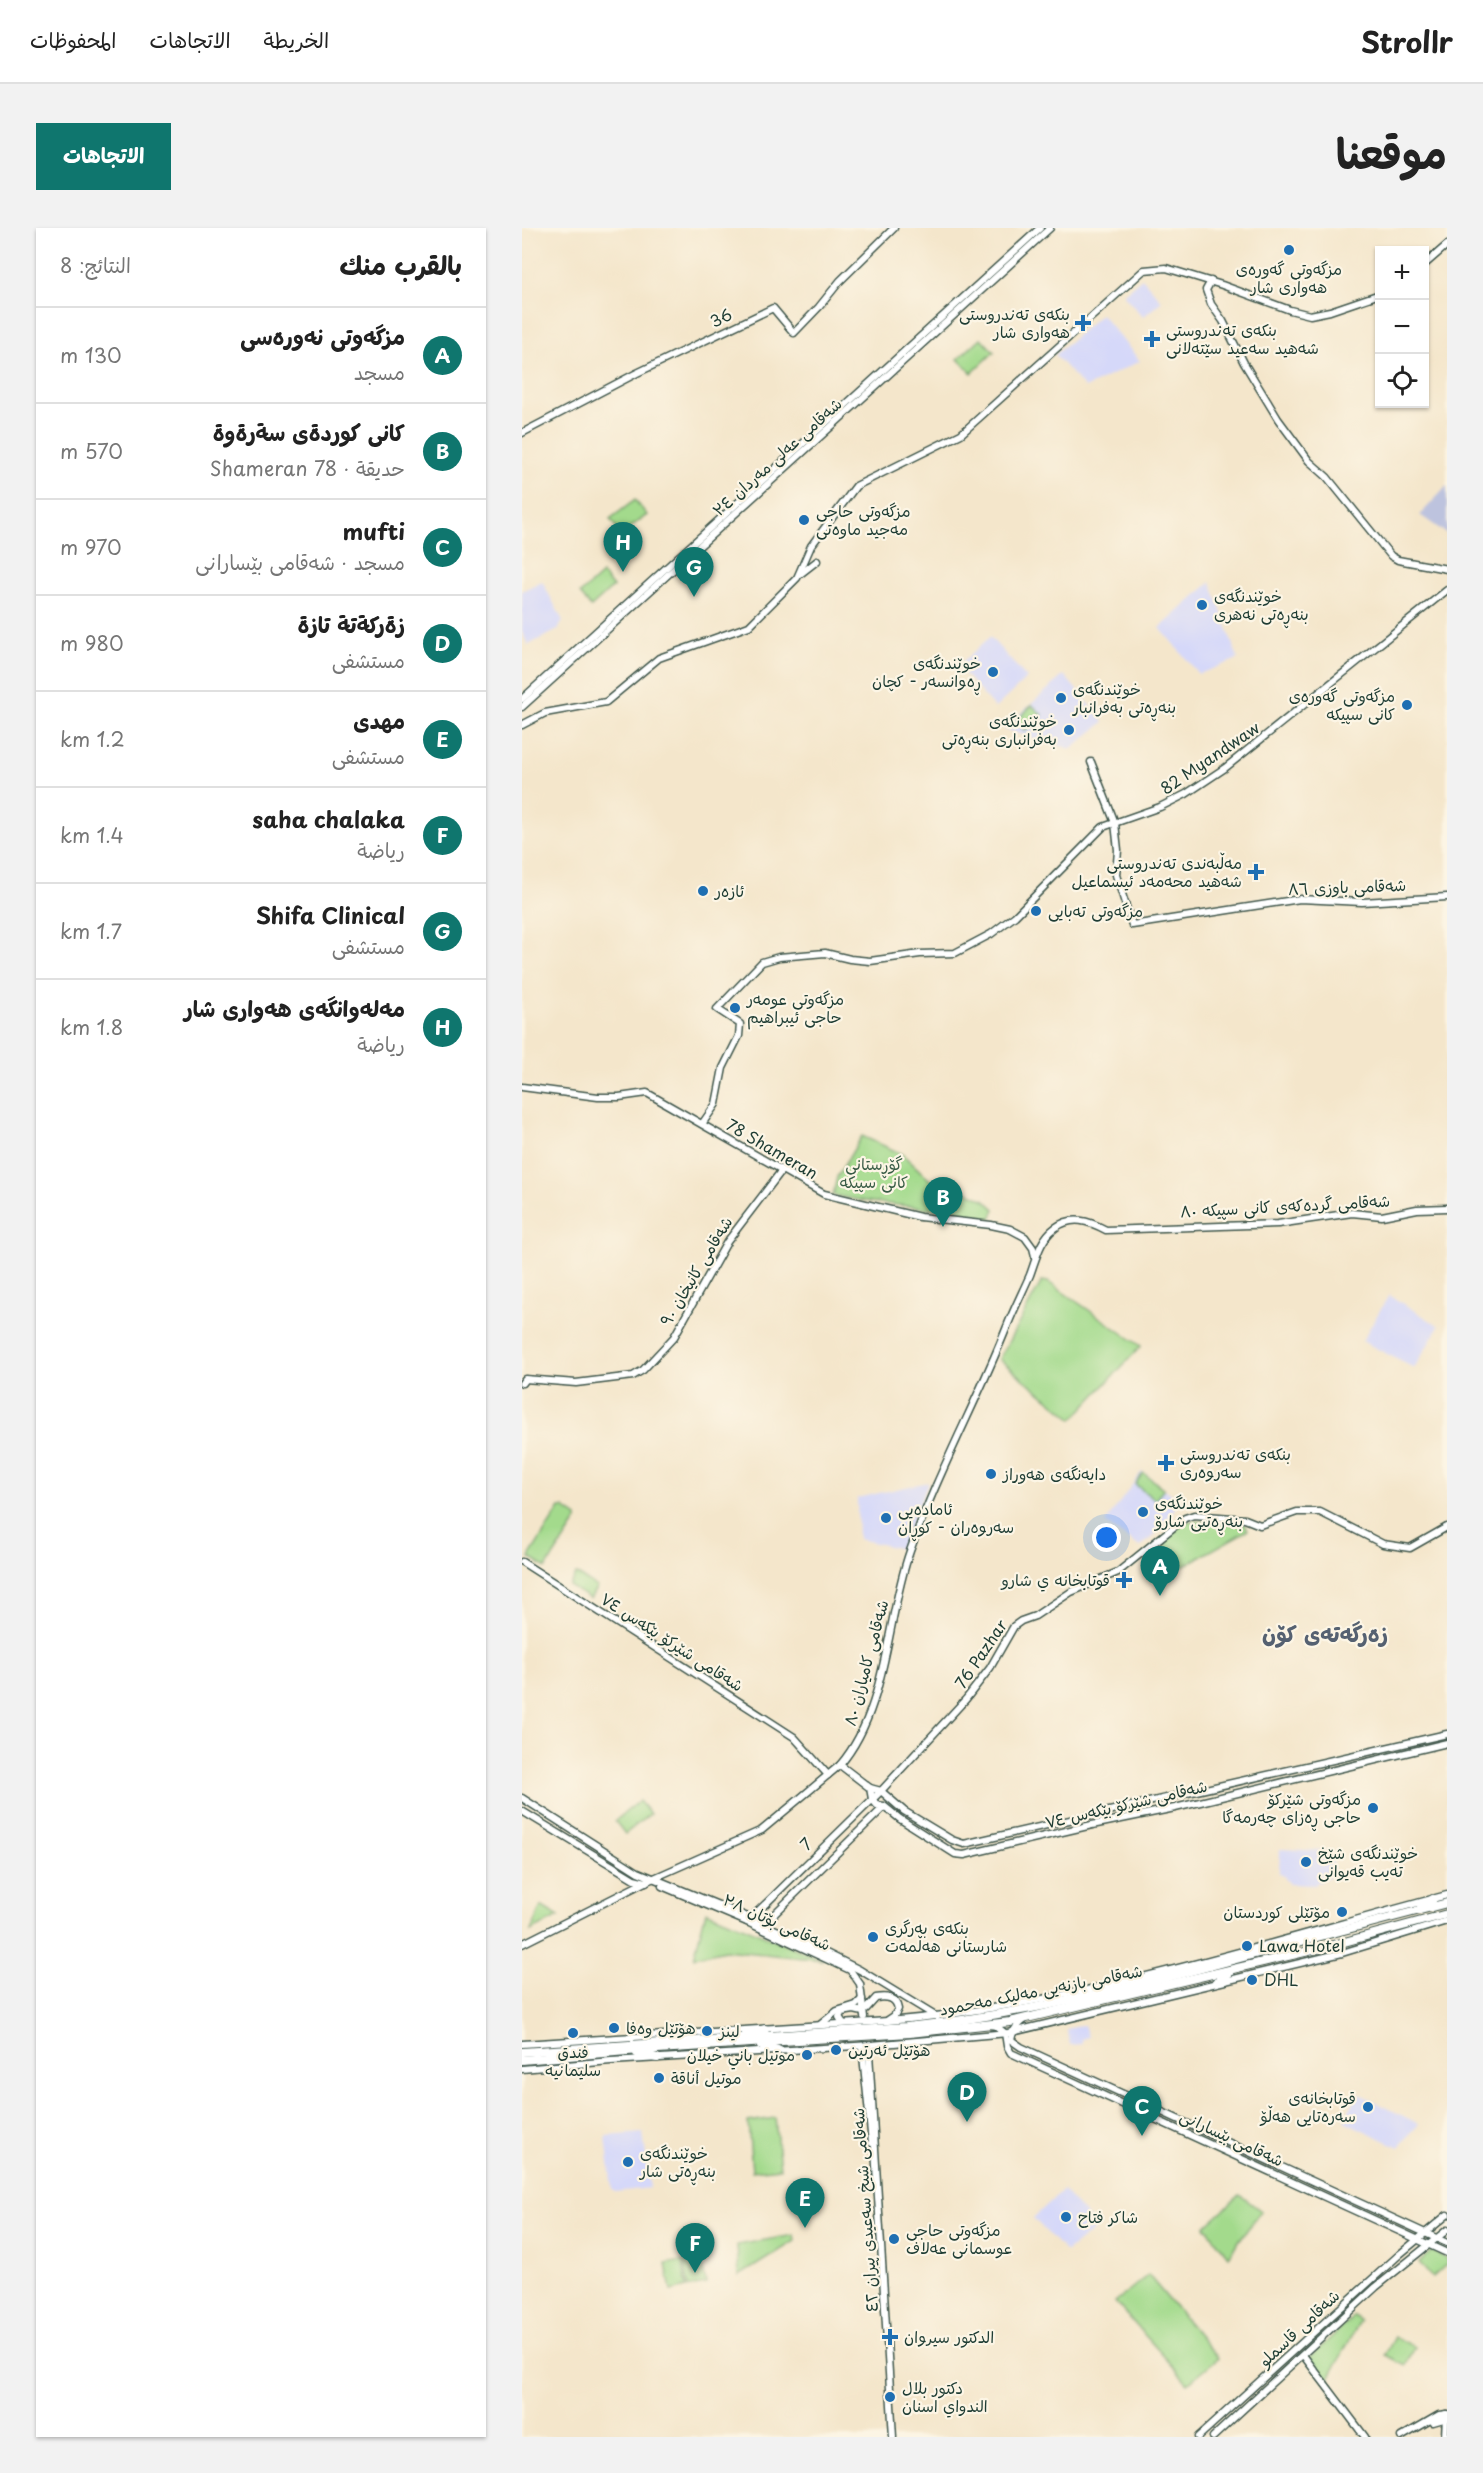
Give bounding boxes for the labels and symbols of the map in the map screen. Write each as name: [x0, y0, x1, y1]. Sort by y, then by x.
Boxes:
marker: مزگەوتی گەورەی هەواری شار: [1282, 243, 1296, 257]
place label: مزگەوتی گەورەی هەواری شار: [1236, 256, 1342, 298]
place label: بنکەی تەندروستی هەواری شار: [959, 301, 1070, 343]
street label: 36: [706, 302, 736, 333]
marker: بنکەی تەندروستی هەواری شار: [1074, 314, 1092, 332]
place label: بنکەی تەندروستی شەهید سەعید سێتەلانی: [1166, 317, 1319, 359]
marker: بنکەی تەندروستی شەهید سەعید سێتەلانی: [1143, 330, 1161, 348]
street label: شەقامی عەلی مەردان ٣٤: [706, 391, 846, 521]
place label: مزگەوتی حاجی مەجید ماوەتی: [816, 498, 911, 540]
marker: مزگەوتی حاجی مەجید ماوەتی: [797, 513, 811, 527]
pin: H: [604, 522, 642, 572]
pin: G: [674, 548, 714, 597]
place label: خوێندنگەی بنەڕەتی نەهری: [1214, 583, 1309, 629]
marker: خوێندنگەی بنەڕەتی نەهری: [1195, 598, 1209, 612]
place label: خوێندنگەی ڕەوانسەر - کچان: [872, 650, 981, 696]
marker: خوێندنگەی ڕەوانسەر - کچان: [986, 665, 1000, 679]
place label: خوێندنگەی بنەڕەتی بەفرانبار: [1072, 676, 1176, 722]
place label: مزگەوتی گەورەی کانی سپیکە: [1289, 683, 1395, 725]
marker: خوێندنگەی بنەڕەتی بەفرانبار: [1054, 691, 1068, 705]
marker: مزگەوتی گەورەی کانی سپیکە: [1400, 698, 1414, 712]
place label: خوێندنگەی بەفرانباری بنەڕەتی: [942, 708, 1057, 754]
street label: 82 Myandwaw: [1155, 715, 1264, 799]
marker: خوێندنگەی بەفرانباری بنەڕەتی: [1062, 723, 1076, 737]
place label: مەڵبەندی تەندروستی شەهید محەمەد ئیسماعیل: [1072, 850, 1242, 892]
marker: مەڵبەندی تەندروستی شەهید محەمەد ئیسماعیل: [1247, 863, 1265, 881]
street label: شەقامی باوزی ٨٦: [1287, 872, 1407, 900]
place label: ئازەر: [713, 878, 744, 902]
marker: ئازەر: [696, 884, 710, 898]
place label: مزگەوتی تەبایی: [1048, 898, 1143, 922]
marker: مزگەوتی تەبایی: [1029, 904, 1043, 918]
place label: مزگەوتی عومەر حاجی ئیبراهیم: [745, 986, 844, 1030]
marker: مزگەوتی عومەر حاجی ئیبراهیم: [728, 1001, 742, 1015]
street label: 78 Shameran: [722, 1112, 823, 1184]
park label: گۆڕستانی کانی سپیکە: [840, 1151, 908, 1193]
pin: B: [924, 1178, 962, 1227]
street label: شەقامی گردەکەی کانی سپیکە ٨٠: [1179, 1188, 1391, 1222]
street label: شەقامی کانیخان ٩٠: [653, 1211, 737, 1330]
place label: بنکەی تەندروستی سەروەری: [1180, 1441, 1291, 1483]
marker: بنکەی تەندروستی سەروەری: [1157, 1454, 1175, 1472]
place label: دایەنگەی هەوراز: [1001, 1461, 1106, 1485]
marker: دایەنگەی هەوراز: [984, 1467, 998, 1481]
place label: خوێندنگەی بنەڕەتیی شارۆ: [1153, 1490, 1243, 1536]
place label: ئامادەیی سەروەران - کوڕان: [898, 1496, 1014, 1542]
marker: خوێندنگەی بنەڕەتیی شارۆ: [1136, 1505, 1150, 1519]
marker: ئامادەیی سەروەران - کوڕان: [879, 1511, 893, 1525]
your location: [1092, 1523, 1121, 1552]
pin: A: [1140, 1546, 1180, 1596]
place label: قوتابخانه ي شارو: [1000, 1567, 1110, 1592]
marker: قوتابخانه ي شارو: [1115, 1571, 1133, 1589]
street label: شەقامی شێرکۆ بێکەس ٧٤: [596, 1586, 749, 1696]
street label: شەقامی کامیاران ٨٠: [837, 1597, 893, 1729]
street label: 76 Pazhar: [948, 1614, 1013, 1693]
district label: زەرگەتەی کۆن: [1262, 1616, 1388, 1649]
street label: شەقامی شێرکۆ بێکەس ٧٤: [1042, 1773, 1209, 1833]
place label: مزگەوتی شێرکۆ حاجی ڕەزای چەرمەگا: [1222, 1786, 1361, 1832]
marker: مزگەوتی شێرکۆ حاجی ڕەزای چەرمەگا: [1366, 1801, 1380, 1815]
street label: 7: [794, 1831, 817, 1855]
place label: خوێندنگەی شێخ تەیب قەیوانی: [1318, 1840, 1418, 1882]
marker: خوێندنگەی شێخ تەیب قەیوانی: [1299, 1855, 1313, 1869]
street label: شەقامی بۆتان ٣٨: [720, 1887, 835, 1956]
place label: مۆتێلی کوردستان: [1223, 1899, 1330, 1923]
marker: مۆتێلی کوردستان: [1335, 1905, 1349, 1919]
place label: بنکەی بەرگری شارستانی هەڵمەت: [885, 1915, 1007, 1957]
marker: بنکەی بەرگری شارستانی هەڵمەت: [866, 1930, 880, 1944]
place label: Lawa Hotel: [1259, 1933, 1345, 1957]
marker: Lawa Hotel: [1240, 1939, 1254, 1953]
street label: شەقامی بازنەیی مەلیک مەحمود: [937, 1958, 1144, 2020]
place label: DHL: [1264, 1967, 1298, 1991]
marker: DHL: [1245, 1973, 1259, 1987]
place label: هۆتێل وەفا: [626, 2015, 696, 2039]
place label: لينز: [717, 2018, 740, 2042]
marker: هۆتێل وەفا: [607, 2021, 621, 2035]
marker: لينز: [700, 2024, 714, 2038]
marker: فندق سليمانيه: [566, 2026, 580, 2040]
place label: هۆتێل ئەرتین: [848, 2037, 930, 2061]
place label: فندق سليمانيه: [545, 2039, 601, 2081]
place label: موتيل باني خيلان: [687, 2042, 795, 2070]
marker: هۆتێل ئەرتین: [829, 2043, 843, 2057]
marker: موتيل باني خيلان: [800, 2048, 814, 2062]
place label: موتيل أناقة: [671, 2065, 742, 2089]
marker: موتيل أناقة: [652, 2071, 666, 2085]
pin: D: [948, 2072, 986, 2122]
place label: قوتابخانەی سەرەتایی هەڵۆ: [1258, 2085, 1356, 2127]
pin: C: [1122, 2086, 1162, 2136]
marker: قوتابخانەی سەرەتایی هەڵۆ: [1361, 2100, 1375, 2114]
street label: شەقامی بێسارانی: [1177, 2103, 1288, 2172]
street label: شەقامی شیخ سەعیدی پیران ٤٢: [845, 2107, 883, 2313]
place label: خوێندنگەی بنەڕەتی شار: [638, 2140, 716, 2186]
marker: خوێندنگەی بنەڕەتی شار: [621, 2155, 635, 2169]
pin: E: [786, 2178, 824, 2228]
place label: شاكر فتاح: [1078, 2204, 1138, 2228]
marker: شاكر فتاح: [1059, 2210, 1073, 2224]
place label: مزگەوتی حاجی عوسمانی عەلاف: [906, 2217, 1013, 2259]
pin: F: [676, 2224, 714, 2273]
marker: مزگەوتی حاجی عوسمانی عەلاف: [887, 2232, 901, 2246]
street label: شەقامی قاسملو: [1252, 2283, 1344, 2372]
place label: الدكتور سيروان: [904, 2324, 994, 2348]
marker: الدكتور سيروان: [881, 2328, 899, 2346]
place label: دكتور بلال الندواي اسنان: [902, 2375, 988, 2418]
marker: دكتور بلال الندواي اسنان: [883, 2390, 897, 2404]

